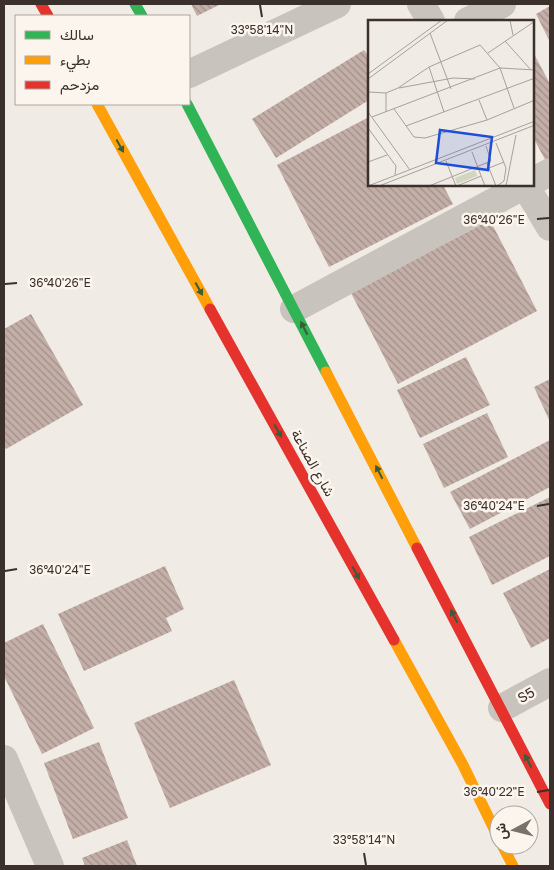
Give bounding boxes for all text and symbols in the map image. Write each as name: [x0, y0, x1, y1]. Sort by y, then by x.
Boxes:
legend: [15, 15, 190, 105]
inset map: [368, 20, 534, 186]
text: 33°58'14"N: [231, 22, 293, 37]
text: سالك: [60, 25, 94, 43]
text: بطيء: [60, 50, 90, 73]
text: مزدحم: [60, 75, 99, 95]
one-way arrow: [116, 139, 124, 154]
text: 36°40'26"E: [463, 212, 525, 227]
text: 36°40'26"E: [29, 275, 91, 290]
one-way arrow: [195, 281, 203, 296]
one-way arrow: [300, 320, 308, 335]
one-way arrow: [273, 424, 282, 437]
street label: شارع الصناعة: [285, 426, 339, 501]
one-way arrow: [375, 465, 383, 479]
text: 36°40'24"E: [463, 498, 525, 513]
text: 36°40'24"E: [29, 562, 91, 577]
one-way arrow: [352, 566, 360, 580]
one-way arrow: [450, 609, 458, 623]
street label: S5: [514, 683, 537, 706]
one-way arrow: [524, 753, 532, 768]
text: 36°40'22"E: [463, 784, 525, 799]
north arrow: [489, 805, 539, 855]
text: ش: [491, 822, 511, 841]
text: 33°58'14"N: [333, 832, 395, 847]

